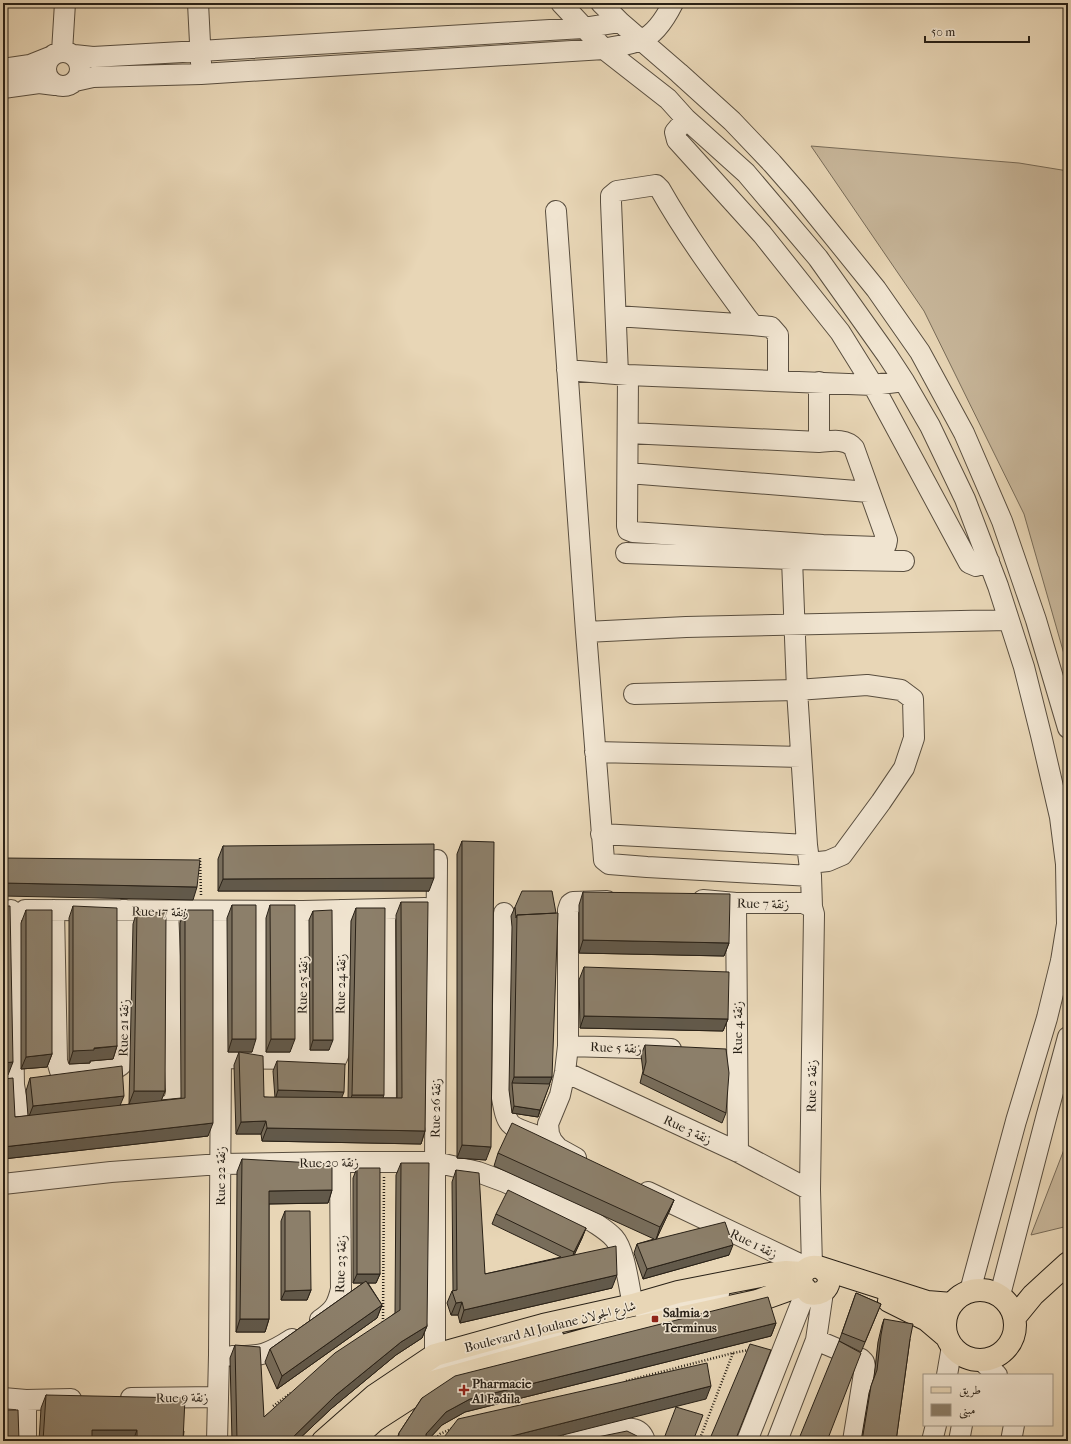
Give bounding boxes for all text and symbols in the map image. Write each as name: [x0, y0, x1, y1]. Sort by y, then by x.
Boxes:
scale bar: [925, 18, 1029, 44]
text: 50 m: [931, 25, 955, 39]
street label: Rue 7 زنقة: [737, 896, 789, 912]
street label: Rue 17 زنقة: [131, 904, 189, 920]
street label: Rue 24 زنقة: [332, 954, 350, 1014]
street label: Rue 25 زنقة: [294, 956, 312, 1014]
street label: Rue 21 زنقة: [116, 999, 132, 1057]
street label: Rue 4 زنقة: [730, 1001, 746, 1055]
street label: Rue 5 زنقة: [590, 1039, 642, 1057]
street label: Rue 2 زنقة: [804, 1060, 820, 1113]
street label: Rue 26 زنقة: [427, 1078, 445, 1138]
street label: Rue 3 زنقة: [661, 1112, 714, 1148]
street label: Rue 22 زنقة: [213, 1146, 229, 1206]
street label: Rue 20 زنقة: [299, 1154, 359, 1172]
street label: Rue 1 زنقة: [727, 1226, 780, 1262]
street label: Rue 23 زنقة: [332, 1235, 350, 1293]
street label: Boulevard Al Joulane شارع الجولان: [463, 1298, 638, 1359]
place label: Salmia 2 Terminus: [662, 1305, 717, 1335]
marker: Salmia 2 Terminus: [650, 1314, 660, 1324]
legend: [923, 1374, 1053, 1426]
place label: Pharmacie Al Fadila: [471, 1376, 532, 1406]
text: طريق: [959, 1383, 981, 1398]
marker: Pharmacie Al Fadila: [459, 1385, 469, 1395]
street label: Rue 9 زنقة: [155, 1390, 209, 1406]
text: مبنى: [959, 1403, 975, 1419]

